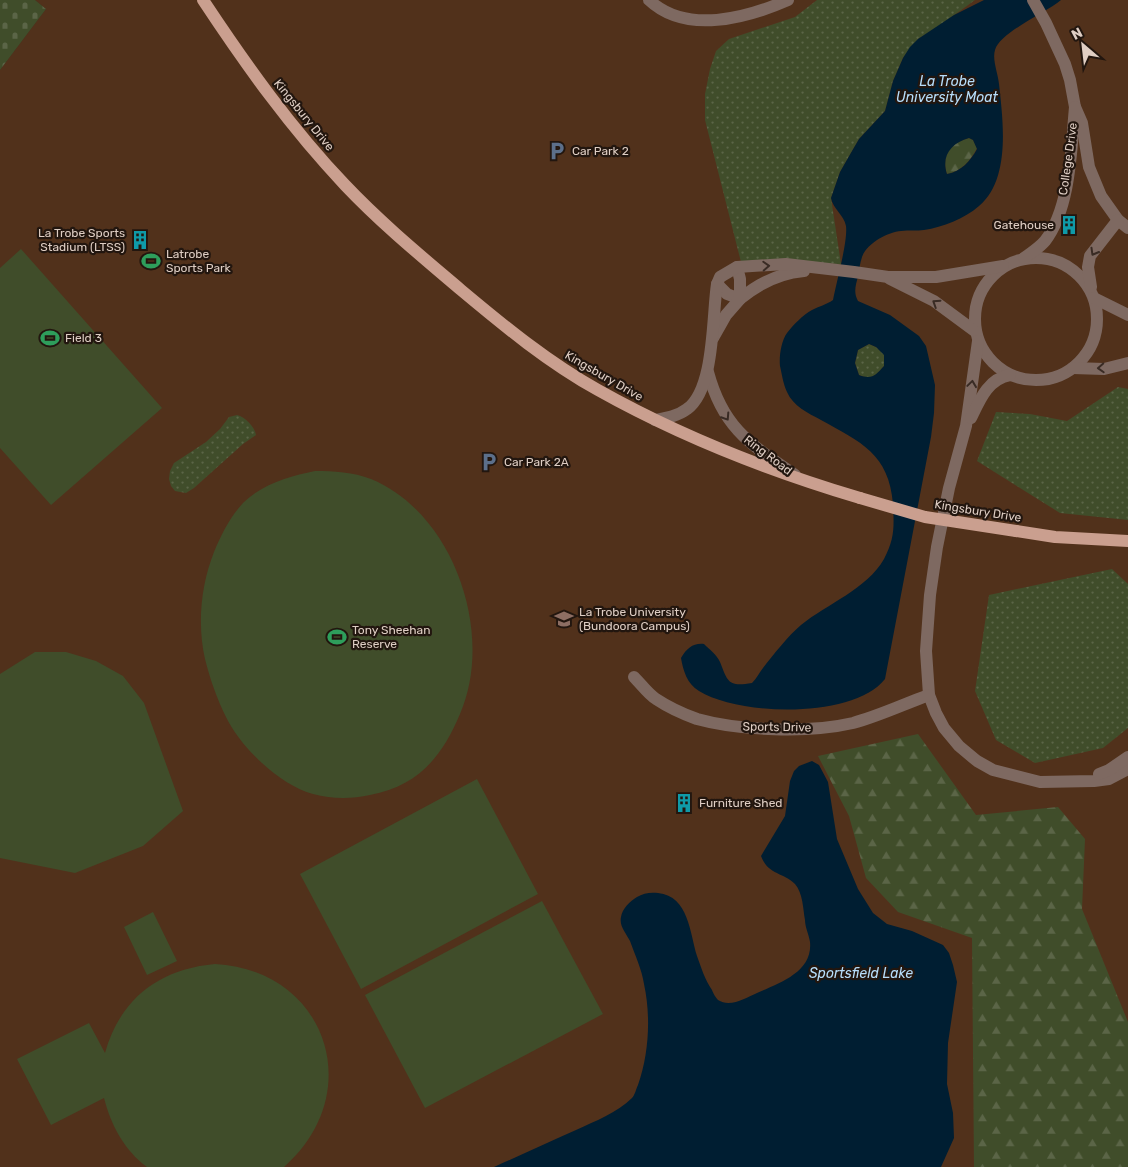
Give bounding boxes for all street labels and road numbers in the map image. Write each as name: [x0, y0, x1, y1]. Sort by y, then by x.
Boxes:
street label: Kingsbury Drive: [271, 77, 337, 154]
street label: College Drive: [1056, 122, 1080, 196]
street label: Kingsbury Drive: [563, 348, 646, 404]
street label: Ring Road: [741, 432, 795, 478]
street label: Kingsbury Drive: [934, 497, 1023, 525]
street label: Sports Drive: [743, 719, 812, 735]

